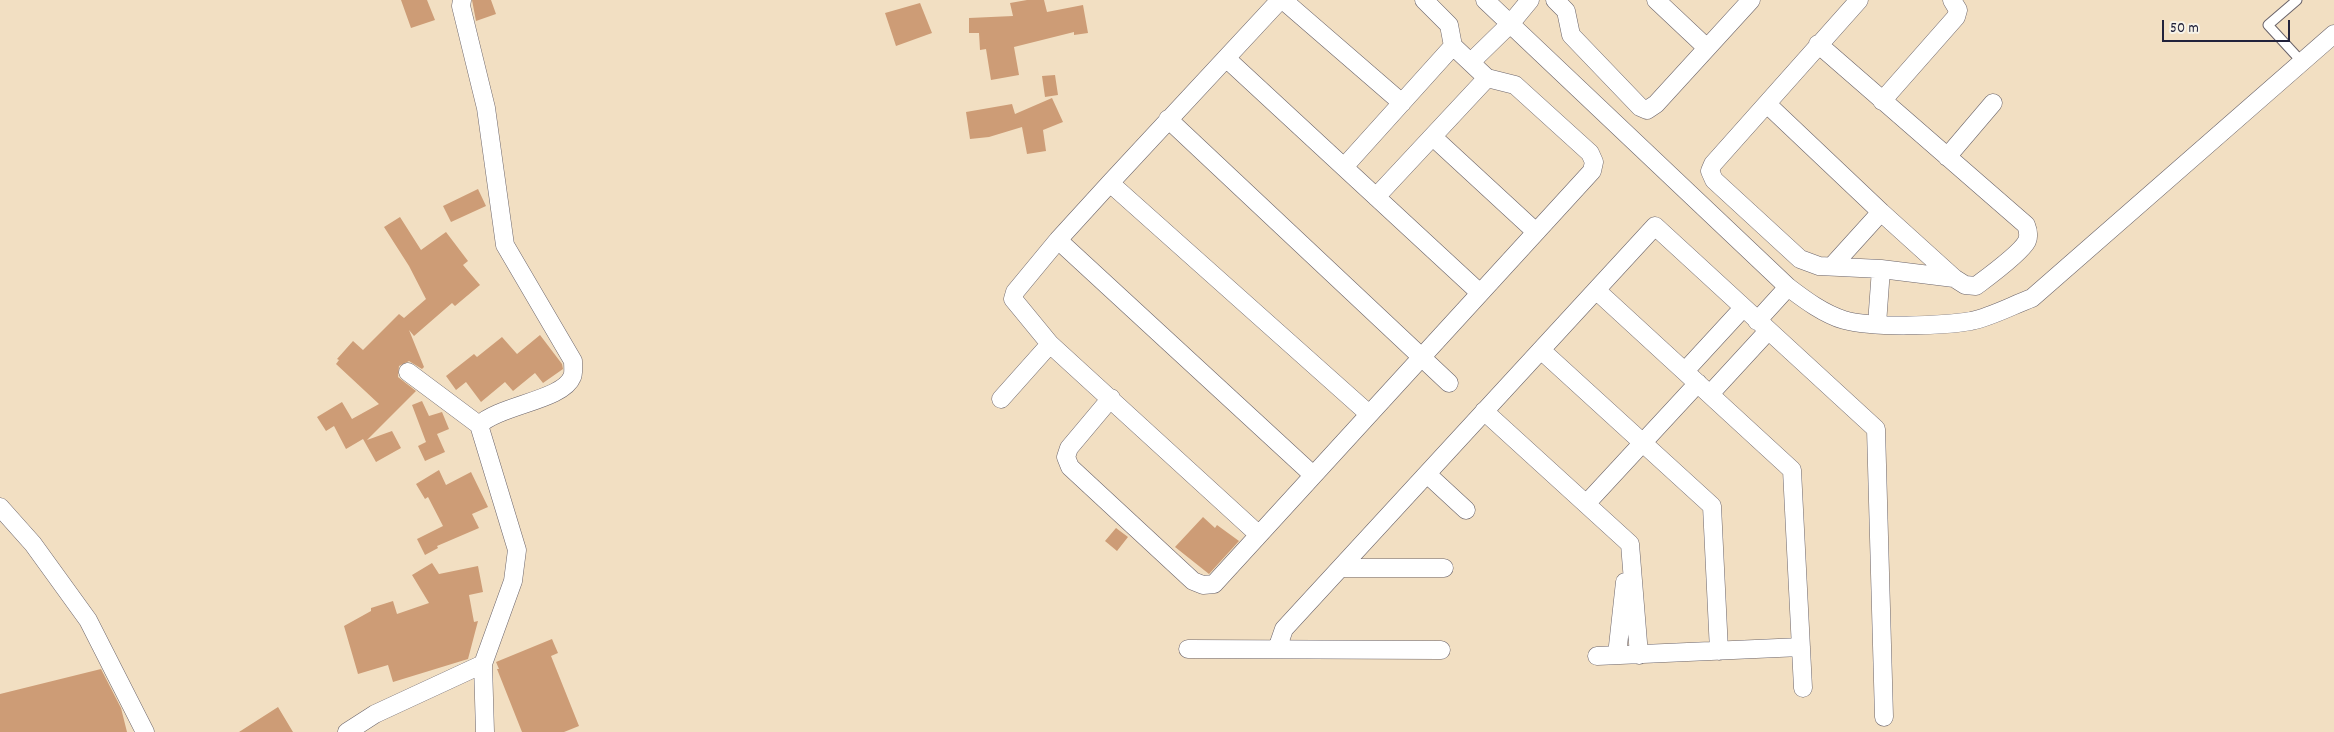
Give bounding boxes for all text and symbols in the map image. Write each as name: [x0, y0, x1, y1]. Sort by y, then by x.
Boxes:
scale bar: [2164, 10, 2292, 42]
text: 50 m: [2170, 18, 2199, 40]

